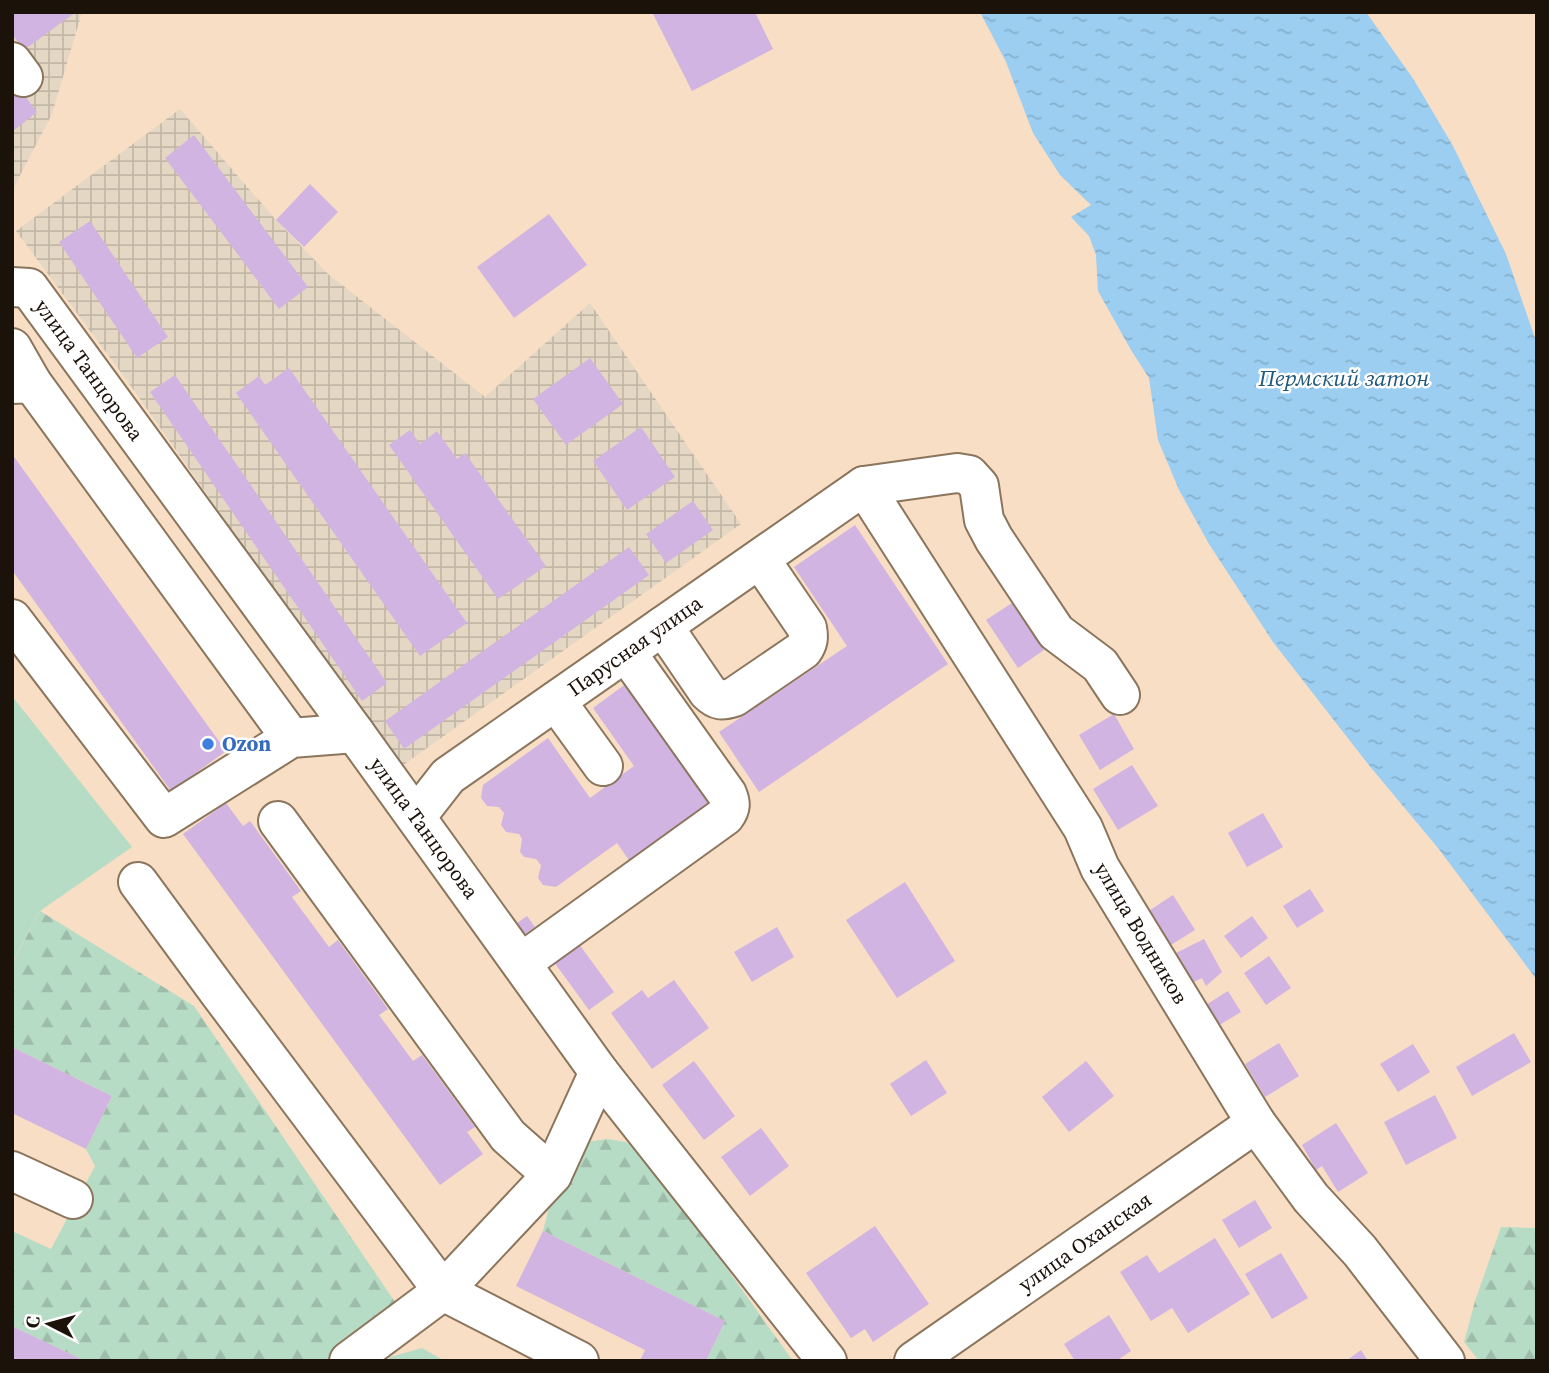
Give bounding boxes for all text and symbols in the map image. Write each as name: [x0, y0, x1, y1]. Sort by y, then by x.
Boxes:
street label: улица Танцорова: [28, 293, 151, 447]
water label: Пермский затон: [1258, 362, 1429, 394]
street label: Парусная улица: [562, 588, 708, 703]
place label: Ozon: [222, 729, 271, 758]
marker: Ozon: [200, 736, 216, 752]
street label: улица Танцорова: [363, 751, 486, 905]
street label: улица Водников: [1088, 856, 1195, 1009]
street label: улица Оханская: [1012, 1185, 1157, 1298]
north arrow: [14, 1289, 84, 1359]
text: С: [19, 1315, 46, 1329]

